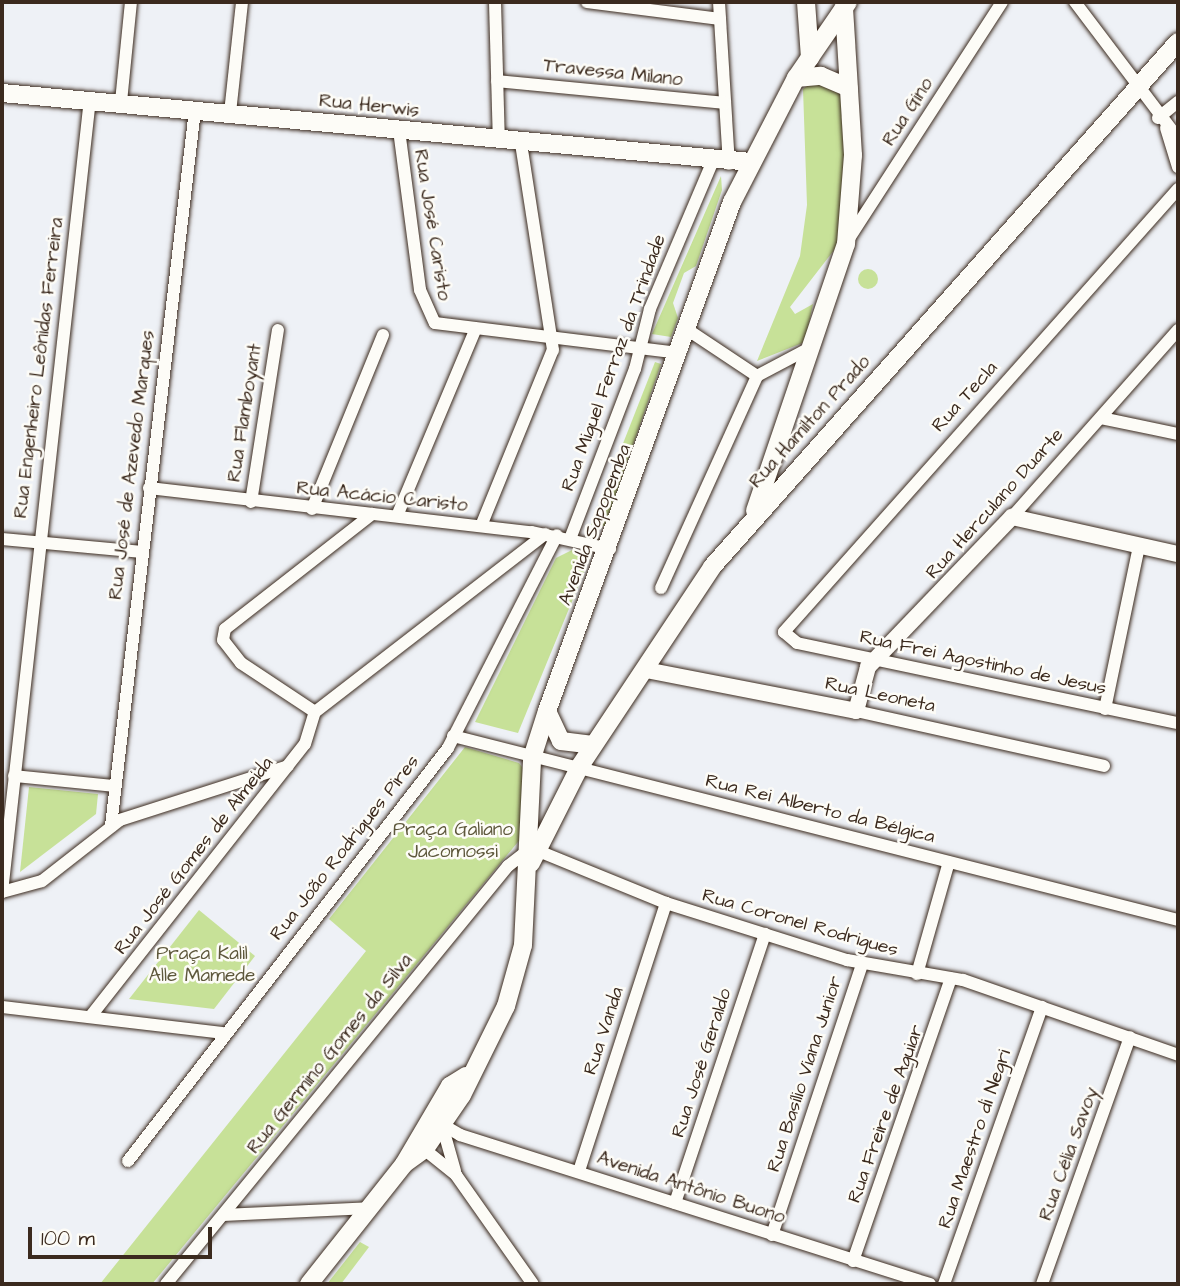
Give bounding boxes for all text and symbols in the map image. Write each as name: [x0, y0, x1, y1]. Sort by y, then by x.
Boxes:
street label: Travessa Milano: [542, 54, 684, 92]
street label: Rua Gino: [878, 74, 938, 150]
street label: Rua Herwis: [318, 89, 420, 123]
street label: Rua José Caristo: [409, 148, 455, 302]
street label: Rua Engenheiro Leônidas Ferreira: [9, 216, 69, 520]
street label: Rua Miguel Ferraz da Trindade: [557, 231, 671, 495]
street label: Rua José de Azevedo Marques: [104, 329, 160, 601]
street label: Rua Flamboyant: [223, 342, 267, 484]
street label: Rua Hamilton Prado: [744, 351, 876, 493]
street label: Rua Tecla: [927, 357, 1003, 437]
street label: Rua Herculano Duarte: [921, 424, 1069, 584]
street label: Avenida Sapopemba: [554, 441, 636, 609]
street label: Rua Acácio Caristo: [295, 477, 469, 517]
street label: Rua Frei Agostinho de Jesus: [858, 626, 1108, 700]
street label: Rua Leoneta: [823, 672, 937, 718]
street label: Rua João Rodrigues Pires: [266, 751, 424, 945]
street label: Rua José Gomes de Almeida: [110, 753, 278, 959]
street label: Rua Rei Alberto da Bélgica: [703, 769, 937, 849]
park label: Praça Galiano Jacomossi: [393, 819, 513, 863]
street label: Rua Coronel Rodrigues: [699, 884, 901, 962]
park label: Praça Kalil Alle Mamede: [149, 943, 255, 987]
street label: Rua Germino Gomes da Silva: [242, 949, 418, 1159]
street label: Rua Basílio Viana Junior: [763, 973, 847, 1175]
street label: Rua Vanda: [579, 984, 629, 1078]
street label: Rua José Geraldo: [667, 985, 737, 1141]
street label: Rua Freire de Aguiar: [843, 1022, 929, 1206]
street label: Rua Maestro di Negri: [934, 1047, 1016, 1231]
street label: Rua Célia Savoy: [1034, 1084, 1104, 1224]
street label: Avenida Antônio Buono: [594, 1147, 788, 1229]
scale bar: [32, 1212, 215, 1256]
text: 100 m: [41, 1224, 95, 1253]

